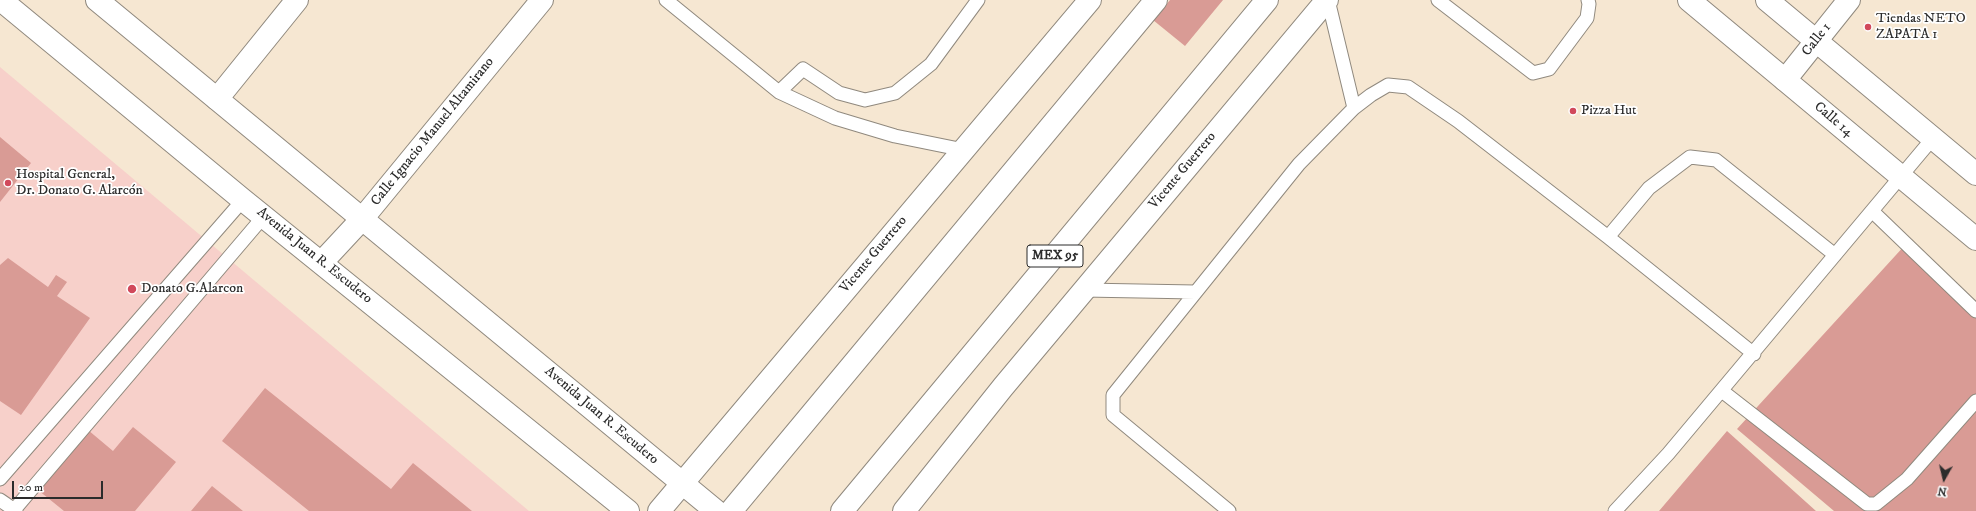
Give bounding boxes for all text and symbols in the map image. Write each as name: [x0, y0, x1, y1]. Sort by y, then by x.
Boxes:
place label: Tiendas NETO ZAPATA 1: [1876, 11, 1966, 44]
street label: Calle 1: [1799, 20, 1835, 60]
marker: Tiendas NETO ZAPATA 1: [1863, 22, 1873, 32]
street label: Calle Ignacio Manuel Altamirano: [368, 54, 498, 210]
street label: Calle 14: [1810, 99, 1856, 141]
place label: Pizza Hut: [1581, 103, 1637, 119]
marker: Pizza Hut: [1568, 106, 1578, 116]
street label: Vicente Guerrero: [1146, 129, 1220, 213]
place label: Hospital General, Dr. Donato G. Alarcón: [16, 167, 143, 200]
marker: Hospital General, Dr. Donato G. Alarcón: [3, 178, 13, 188]
street label: Avenida Juan R. Escudero: [253, 204, 375, 308]
street label: Vicente Guerrero: [837, 213, 911, 297]
road number: MEX 95: [1027, 245, 1083, 267]
place label: Donato G.Alarcon: [141, 281, 243, 297]
marker: Donato G.Alarcon: [126, 283, 138, 295]
street label: Avenida Juan R. Escudero: [541, 363, 661, 469]
north arrow: [1924, 459, 1964, 499]
scale bar: [14, 473, 105, 499]
text: 20 m: [19, 480, 43, 495]
text: N: [1937, 483, 1948, 498]

